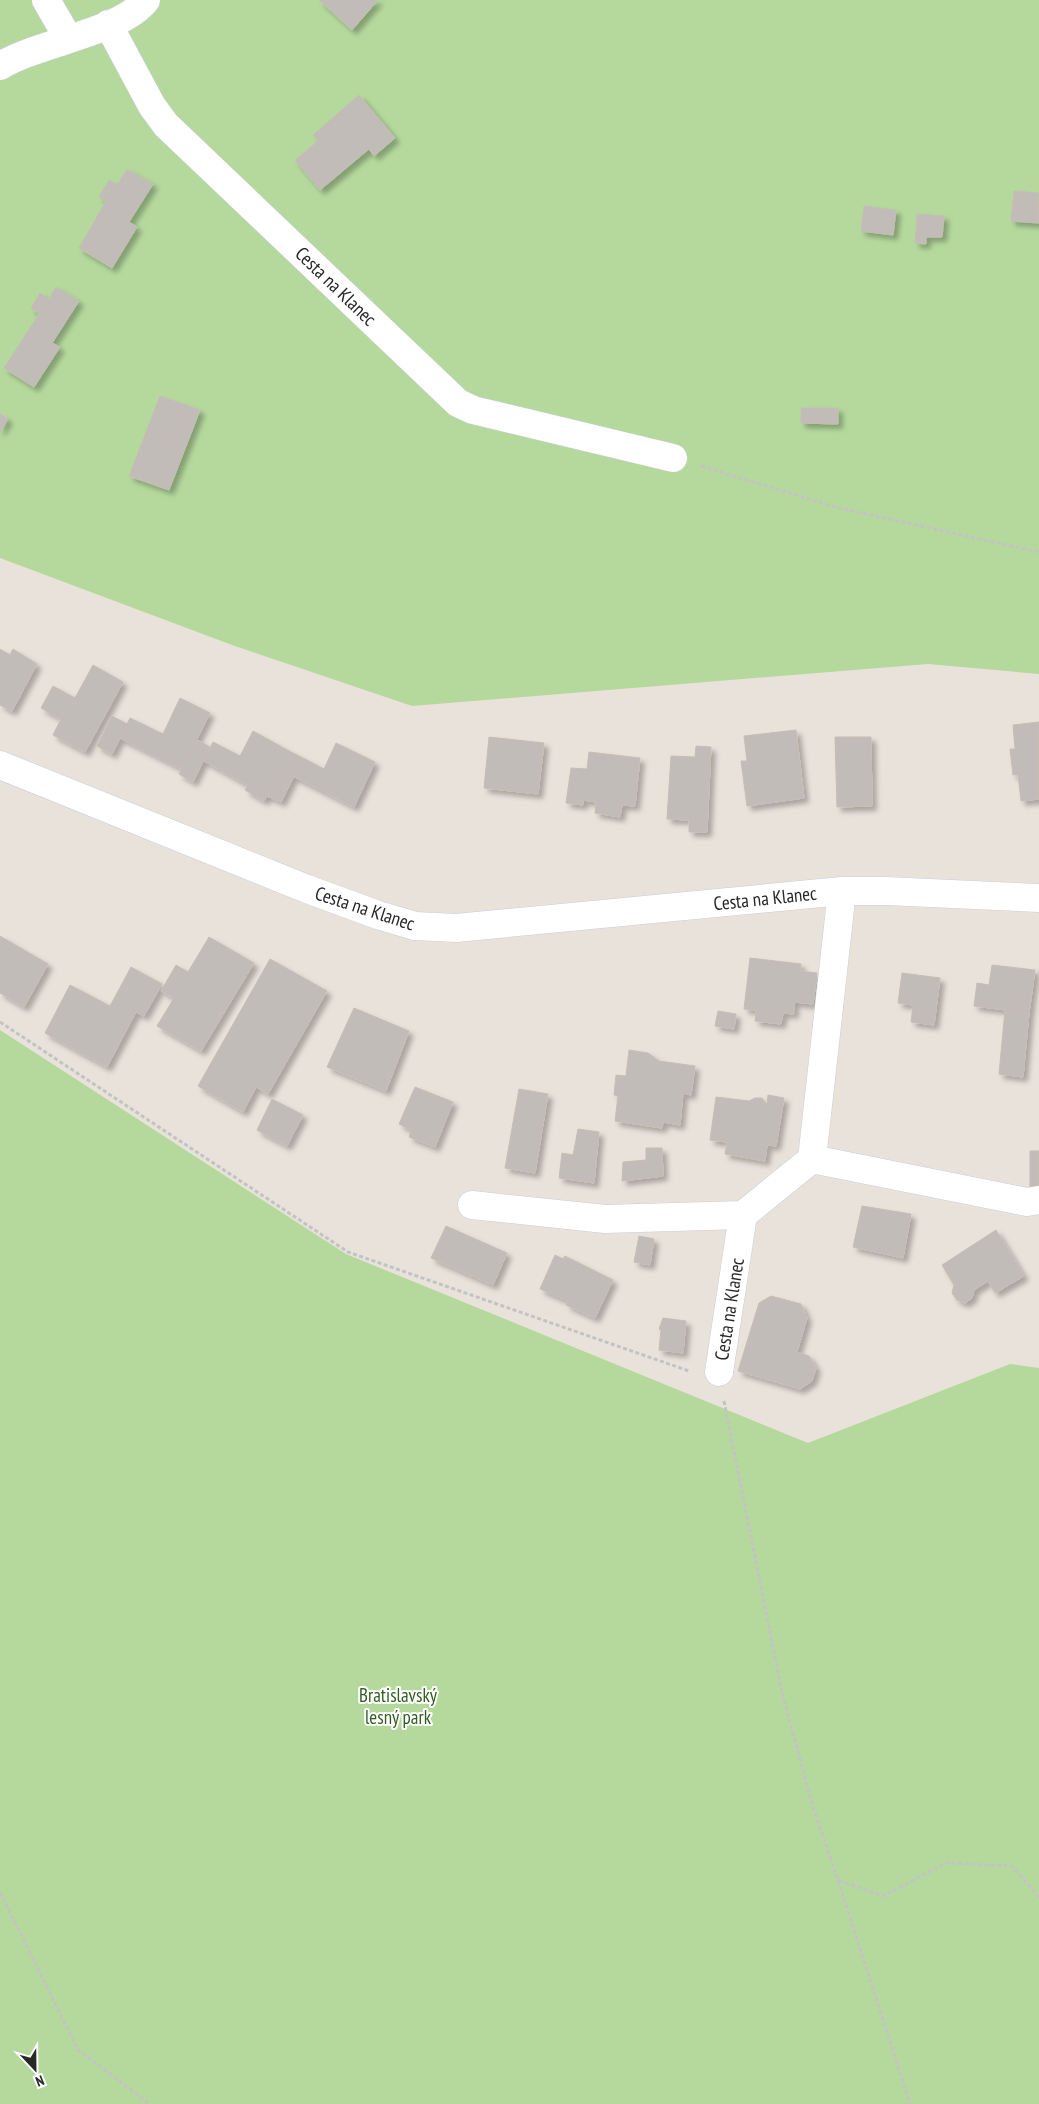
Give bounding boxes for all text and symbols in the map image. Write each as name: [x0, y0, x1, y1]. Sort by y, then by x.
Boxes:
street label: Cesta na Klanec: [290, 241, 382, 331]
street label: Cesta na Klanec: [312, 881, 418, 935]
street label: Cesta na Klanec: [712, 881, 818, 915]
street label: Cesta na Klanec: [709, 1256, 749, 1362]
park label: Bratislavský lesný park: [359, 1683, 438, 1729]
north arrow: [10, 2044, 60, 2094]
text: N: [33, 2071, 47, 2091]

